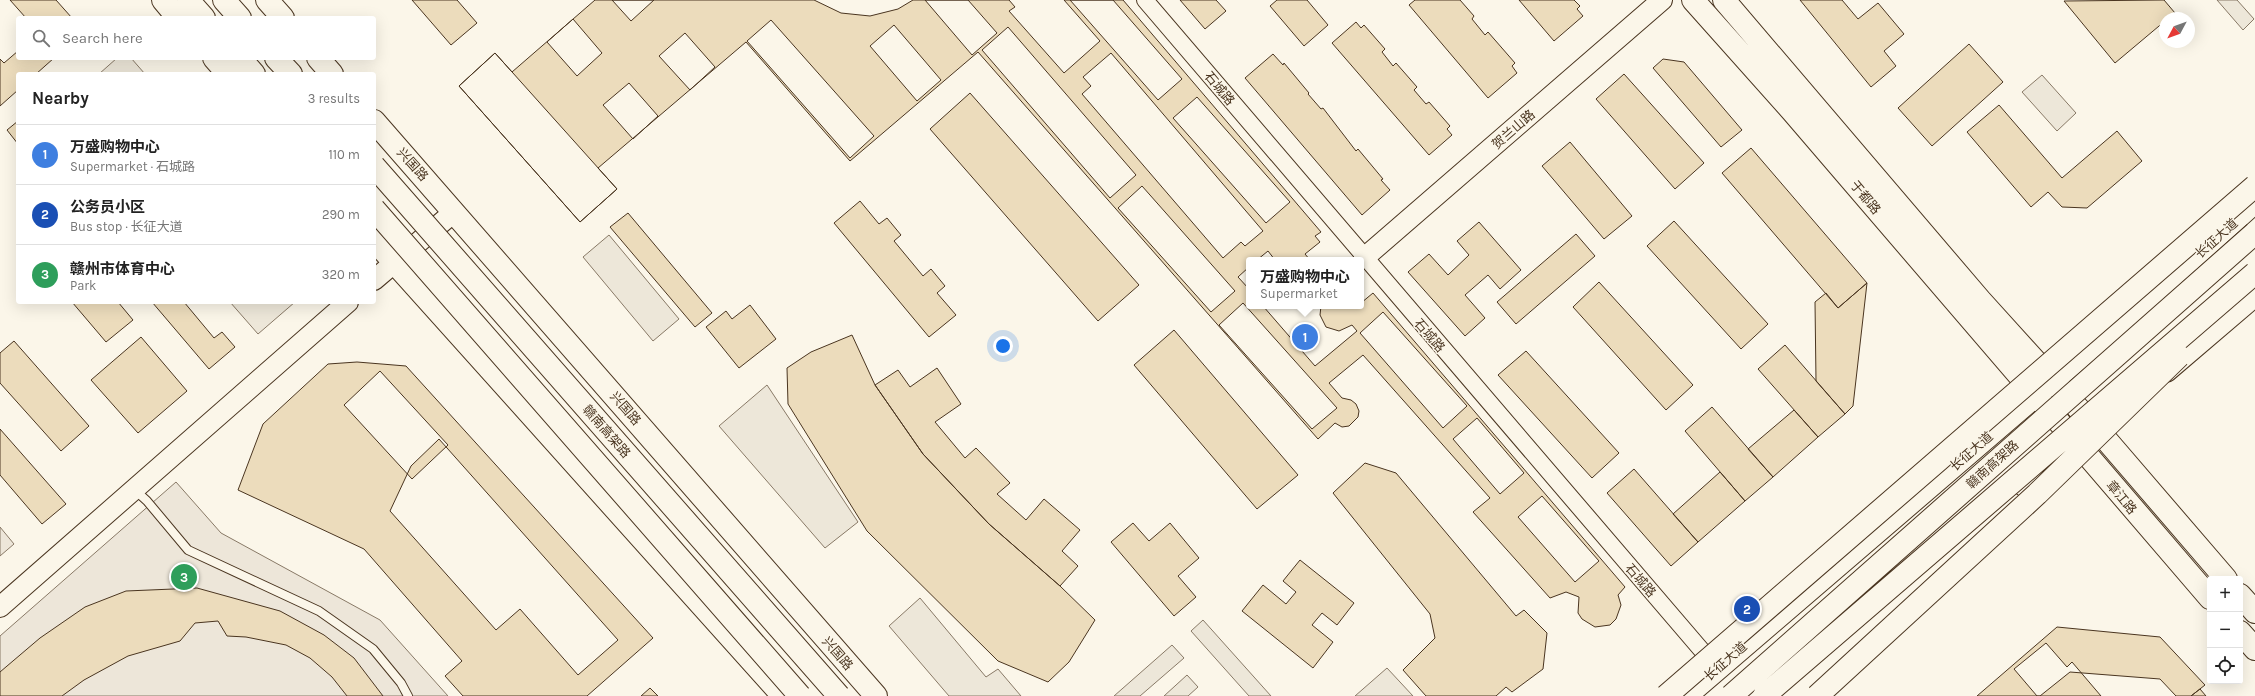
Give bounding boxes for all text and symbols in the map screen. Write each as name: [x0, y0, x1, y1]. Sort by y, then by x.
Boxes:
north arrow: [2159, 12, 2195, 48]
search box: [16, 16, 376, 60]
icon: search: [30, 27, 52, 49]
text: Search here: [62, 29, 143, 47]
street label: 石城路: [1201, 69, 1238, 108]
text: Nearby: [32, 88, 89, 108]
text: 3 results: [308, 91, 360, 106]
street label: 贺兰山路: [1489, 107, 1538, 152]
text: 万盛购物中心: [70, 138, 160, 156]
street label: 兴国路: [394, 145, 431, 184]
text: 1: [43, 147, 47, 162]
text: 110 m: [328, 147, 360, 162]
text: Supermarket · 石城路: [70, 159, 195, 174]
street label: 于都路: [1847, 178, 1884, 217]
text: 公务员小区: [70, 198, 145, 216]
text: 2: [41, 207, 49, 222]
text: 290 m: [322, 207, 360, 222]
street label: 长征大道: [2192, 215, 2241, 261]
text: Bus stop · 长征大道: [70, 219, 183, 234]
popup: [1246, 257, 1364, 309]
text: 赣州市体育中心: [70, 260, 175, 278]
text: 3: [41, 267, 49, 282]
text: 320 m: [322, 267, 360, 282]
text: 万盛购物中心: [1260, 268, 1350, 286]
text: Park: [70, 278, 96, 293]
text: Supermarket: [1260, 286, 1338, 301]
street label: 石城路: [1411, 316, 1448, 355]
pin: 1: [1292, 322, 1318, 352]
your location: [993, 336, 1013, 356]
street label: 兴国路: [607, 389, 644, 428]
street label: 赣南高架路: [580, 402, 634, 461]
street label: 长征大道: [1947, 429, 1996, 474]
street label: 赣南高架路: [1963, 437, 2022, 492]
street label: 章江路: [2103, 478, 2140, 517]
street label: 石城路: [1622, 561, 1659, 600]
pin: 3: [171, 562, 197, 592]
map controls: [2207, 576, 2243, 684]
button: +: [2207, 576, 2243, 612]
pin: 2: [1734, 594, 1760, 624]
button: −: [2207, 612, 2243, 648]
street label: 兴国路: [819, 634, 856, 673]
street label: 长征大道: [1701, 639, 1750, 684]
button: locate: [2207, 648, 2243, 684]

